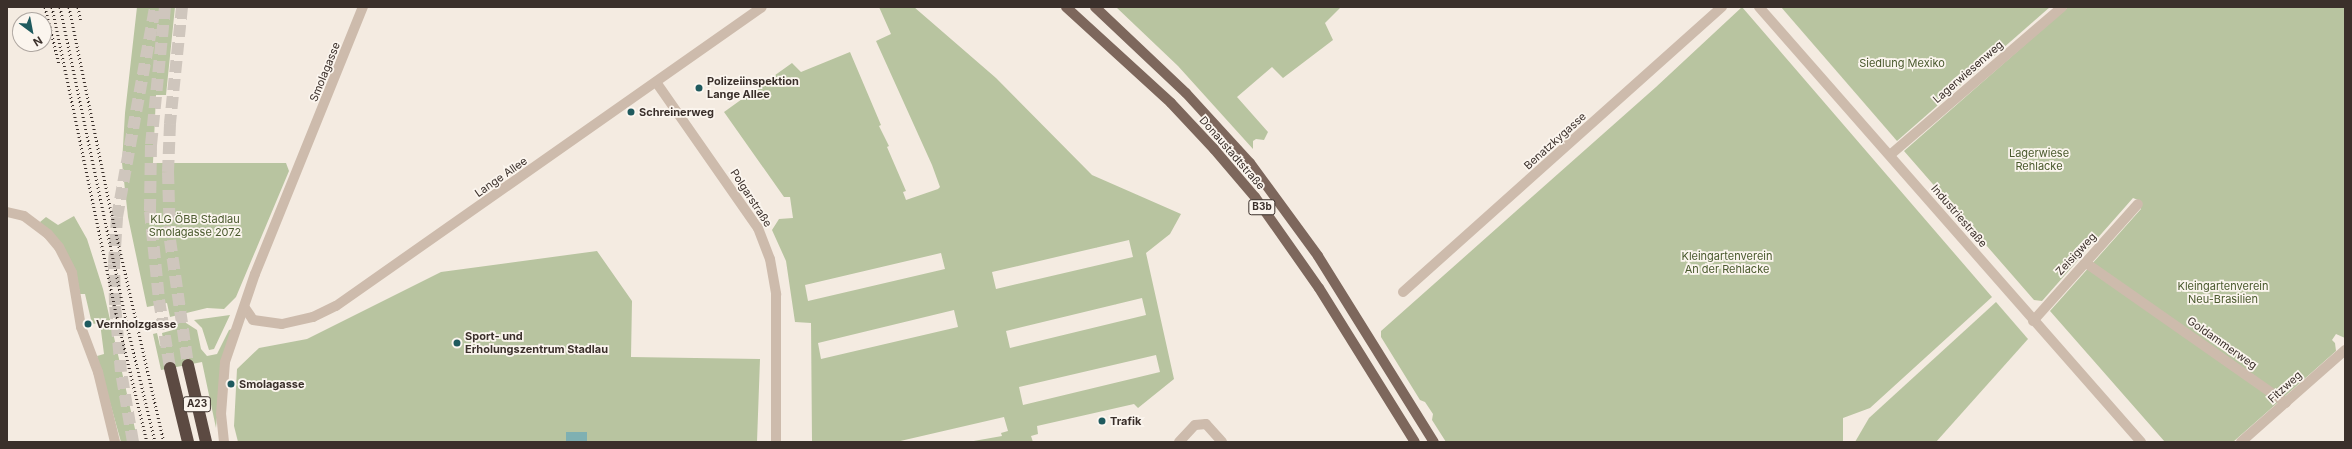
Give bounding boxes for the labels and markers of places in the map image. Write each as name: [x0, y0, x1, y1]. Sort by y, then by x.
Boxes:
place label: Polizeiinspektion Lange Allee: [707, 75, 799, 101]
marker: Polizeiinspektion Lange Allee: [694, 83, 704, 93]
place label: Schreinerweg: [639, 105, 714, 119]
marker: Schreinerweg: [626, 107, 636, 117]
place label: Vernholzgasse: [96, 317, 176, 331]
marker: Vernholzgasse: [83, 319, 93, 329]
place label: Sport- und Erholungszentrum Stadlau: [465, 330, 608, 356]
marker: Sport- und Erholungszentrum Stadlau: [452, 338, 462, 348]
place label: Smolagasse: [239, 377, 305, 391]
marker: Smolagasse: [226, 379, 236, 389]
place label: Trafik: [1110, 414, 1141, 428]
marker: Trafik: [1097, 416, 1107, 426]

